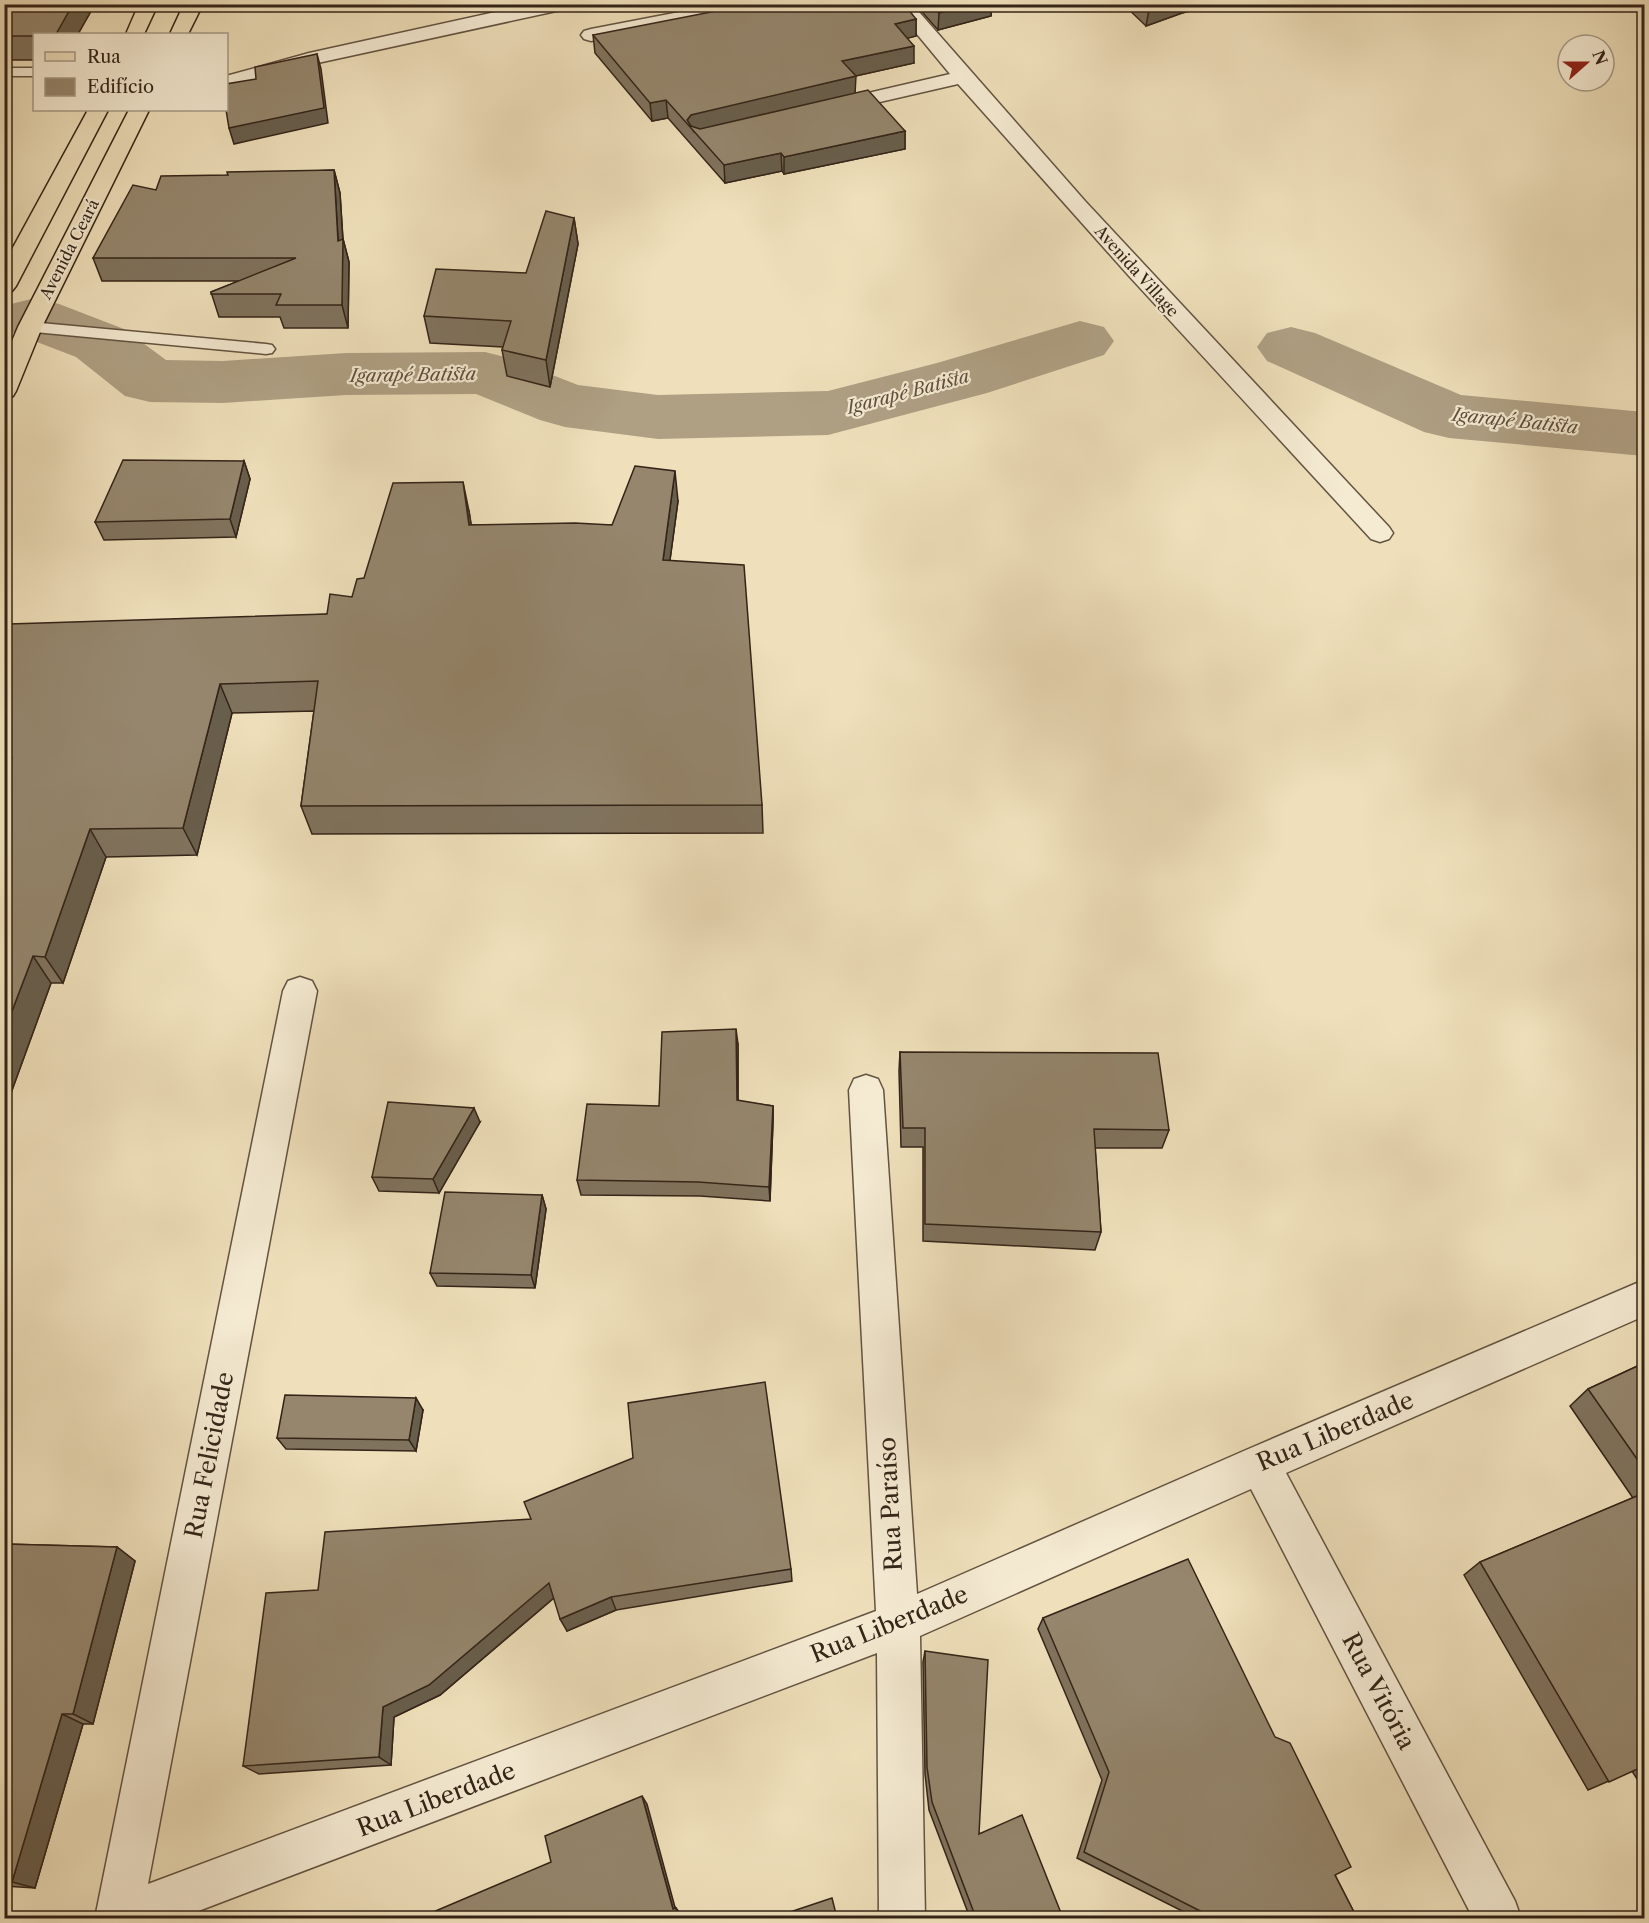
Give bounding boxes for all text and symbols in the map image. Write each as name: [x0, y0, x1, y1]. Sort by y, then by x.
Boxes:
legend: [33, 33, 228, 111]
north arrow: [1556, 33, 1616, 93]
text: Rua: [87, 46, 121, 68]
text: N: [1588, 48, 1612, 68]
text: Edifício: [87, 76, 154, 98]
street label: Avenida Ceará: [35, 195, 103, 303]
street label: Avenida Village: [1090, 220, 1183, 321]
water label: Igarapé Batista: [348, 363, 477, 387]
water label: Igarapé Batista: [842, 365, 972, 419]
water label: Igarapé Batista: [1449, 403, 1579, 439]
street label: Rua Felicidade: [179, 1369, 239, 1541]
street label: Rua Liberdade: [1252, 1385, 1418, 1477]
street label: Rua Paraíso: [872, 1436, 908, 1572]
street label: Rua Liberdade: [806, 1579, 972, 1669]
street label: Rua Vitória: [1336, 1628, 1422, 1755]
street label: Rua Liberdade: [353, 1756, 519, 1842]

